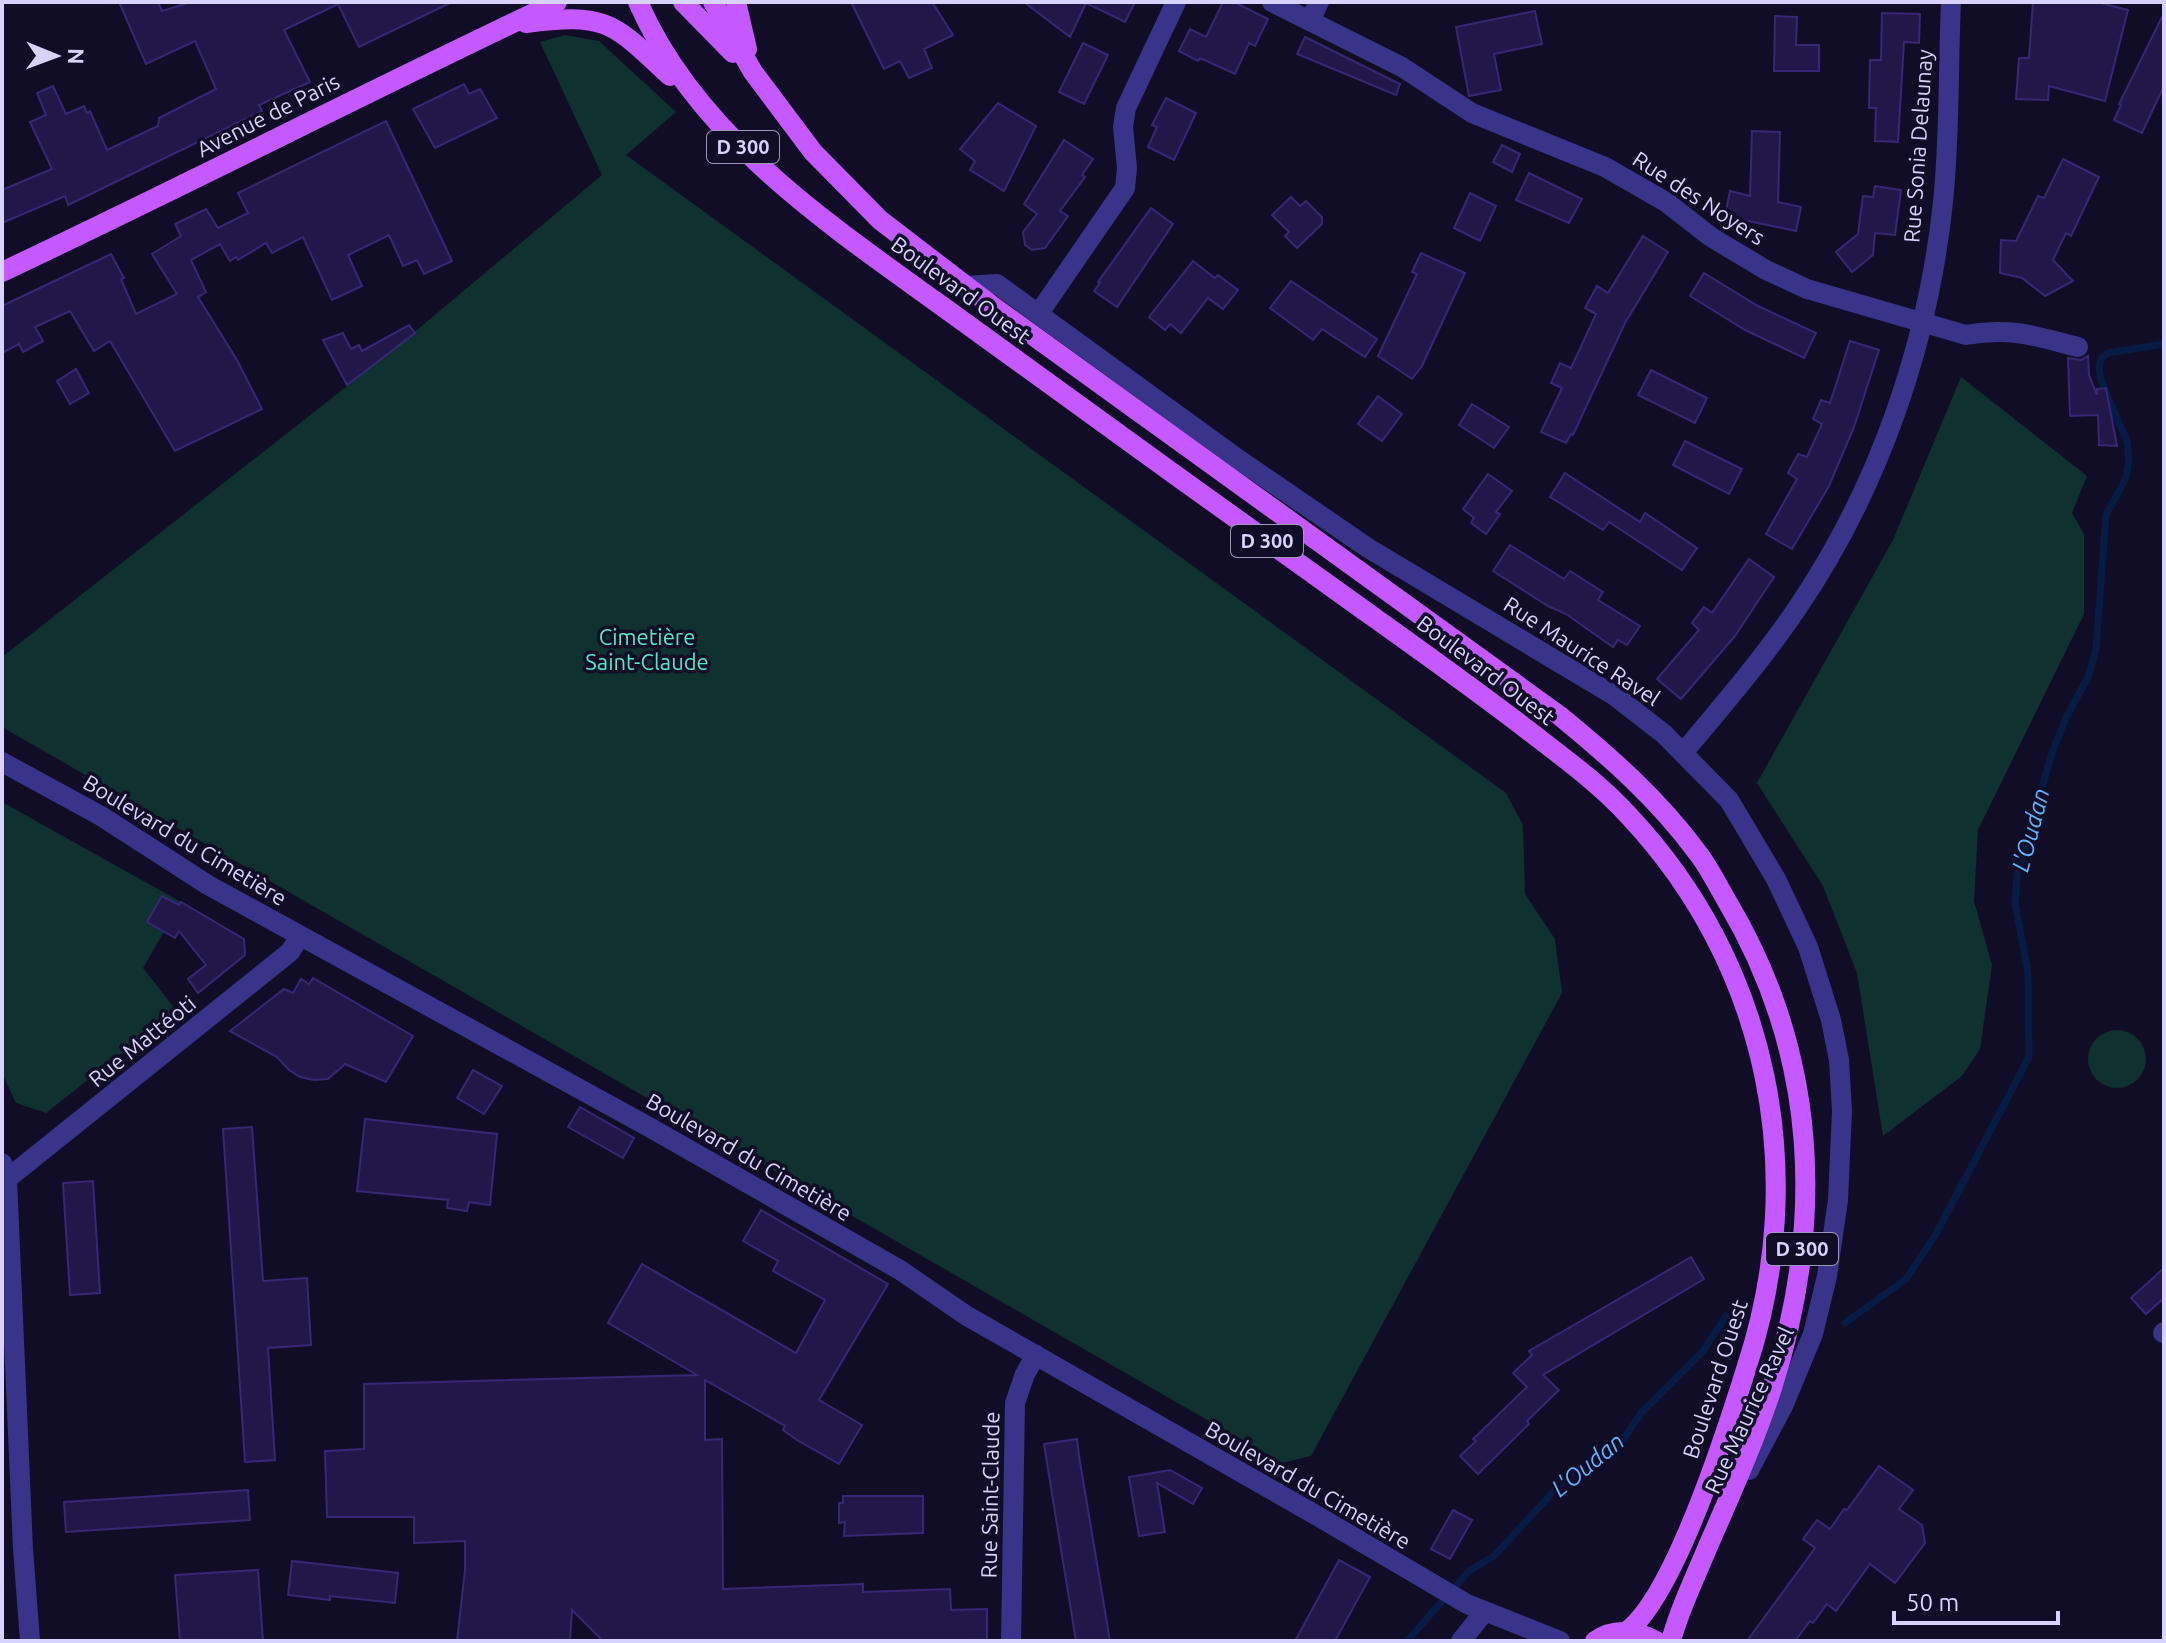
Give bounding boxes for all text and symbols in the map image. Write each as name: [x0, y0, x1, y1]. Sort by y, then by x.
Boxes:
north arrow: [16, 16, 96, 96]
text: N: [64, 48, 89, 65]
street label: Rue Sonia Delaunay: [1898, 48, 1937, 244]
street label: Avenue de Paris: [192, 68, 343, 161]
road number: D 300: [707, 131, 779, 163]
street label: Rue des Noyers: [1629, 146, 1770, 250]
street label: Boulevard Ouest: [887, 231, 1036, 349]
road number: D 300: [1231, 525, 1303, 557]
street label: Rue Maurice Ravel: [1500, 591, 1665, 710]
street label: Boulevard Ouest: [1413, 610, 1560, 730]
park label: Cimetière Saint-Claude: [585, 624, 709, 674]
street label: Boulevard du Cimetière: [79, 769, 291, 910]
water label: L'Oudan: [2006, 785, 2055, 875]
street label: Rue Mattéoti: [83, 990, 200, 1091]
street label: Boulevard du Cimetière: [642, 1088, 856, 1226]
road number: D 300: [1766, 1233, 1838, 1265]
street label: Boulevard Ouest: [1677, 1296, 1752, 1461]
street label: Rue Maurice Ravel: [1699, 1322, 1798, 1497]
street label: Rue Saint-Claude: [976, 1411, 1003, 1579]
street label: Boulevard du Cimetière: [1201, 1416, 1415, 1554]
water label: L'Oudan: [1546, 1427, 1629, 1502]
scale bar: [1894, 1575, 2058, 1625]
text: 50 m: [1906, 1589, 1959, 1616]

